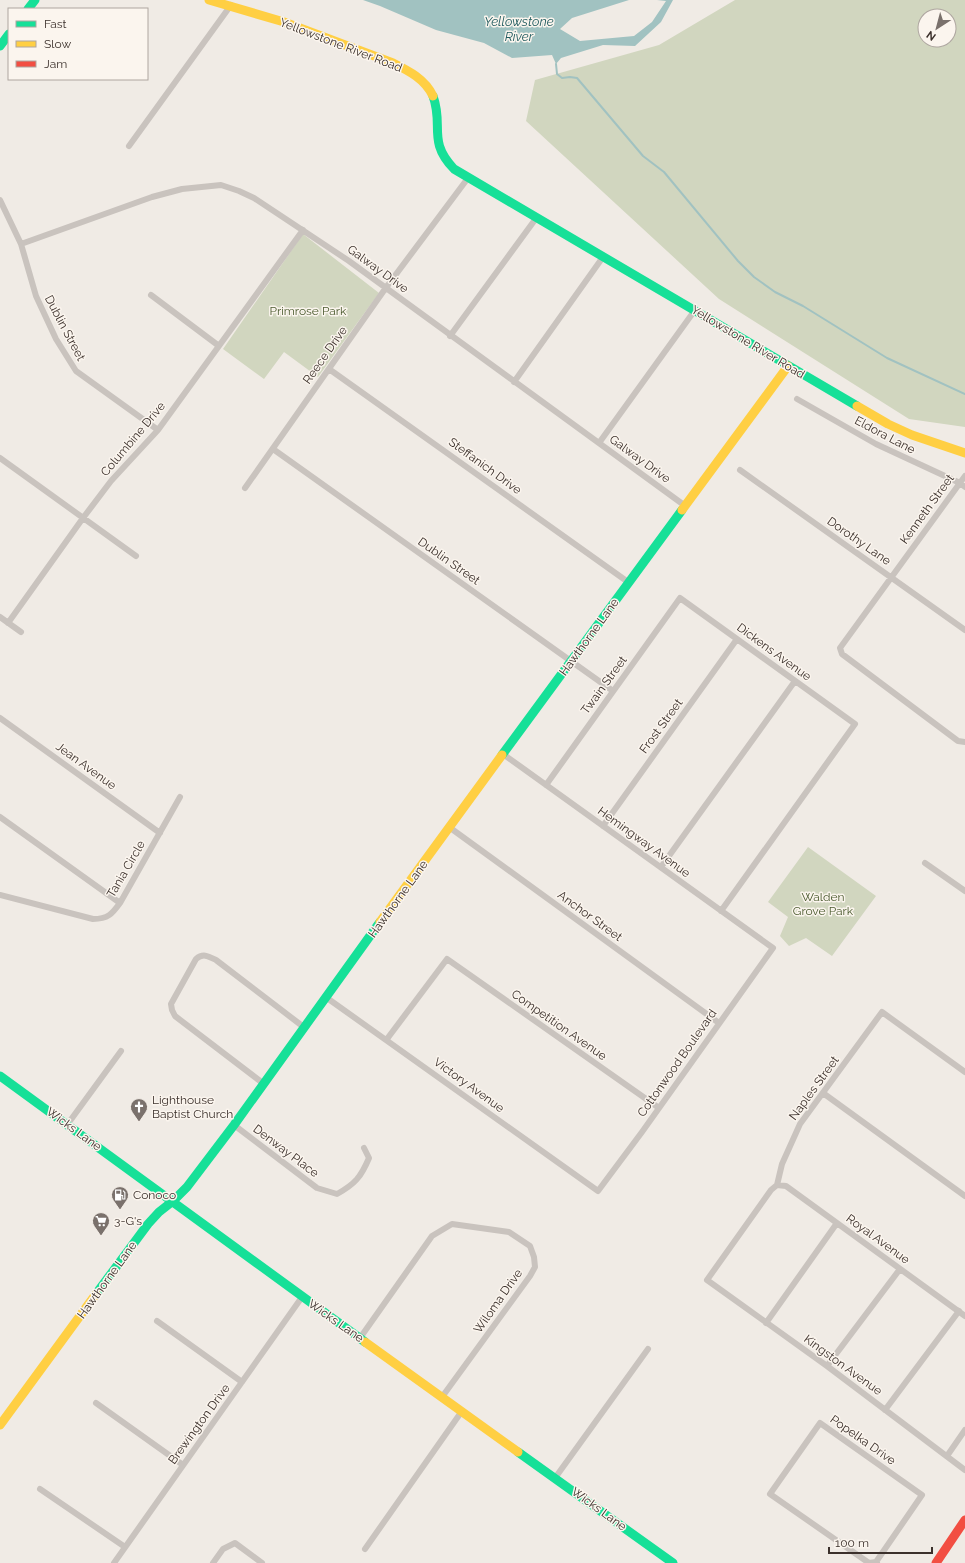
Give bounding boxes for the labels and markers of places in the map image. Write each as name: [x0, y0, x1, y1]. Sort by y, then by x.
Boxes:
place label: Lighthouse Baptist Church: [152, 1093, 233, 1121]
church icon: Lighthouse Baptist Church: [129, 1097, 149, 1122]
fuel station icon: Conoco: [110, 1185, 130, 1210]
place label: Conoco: [133, 1188, 176, 1202]
supermarket icon: 3-G's: [91, 1211, 111, 1236]
place label: 3-G's: [114, 1214, 142, 1228]

